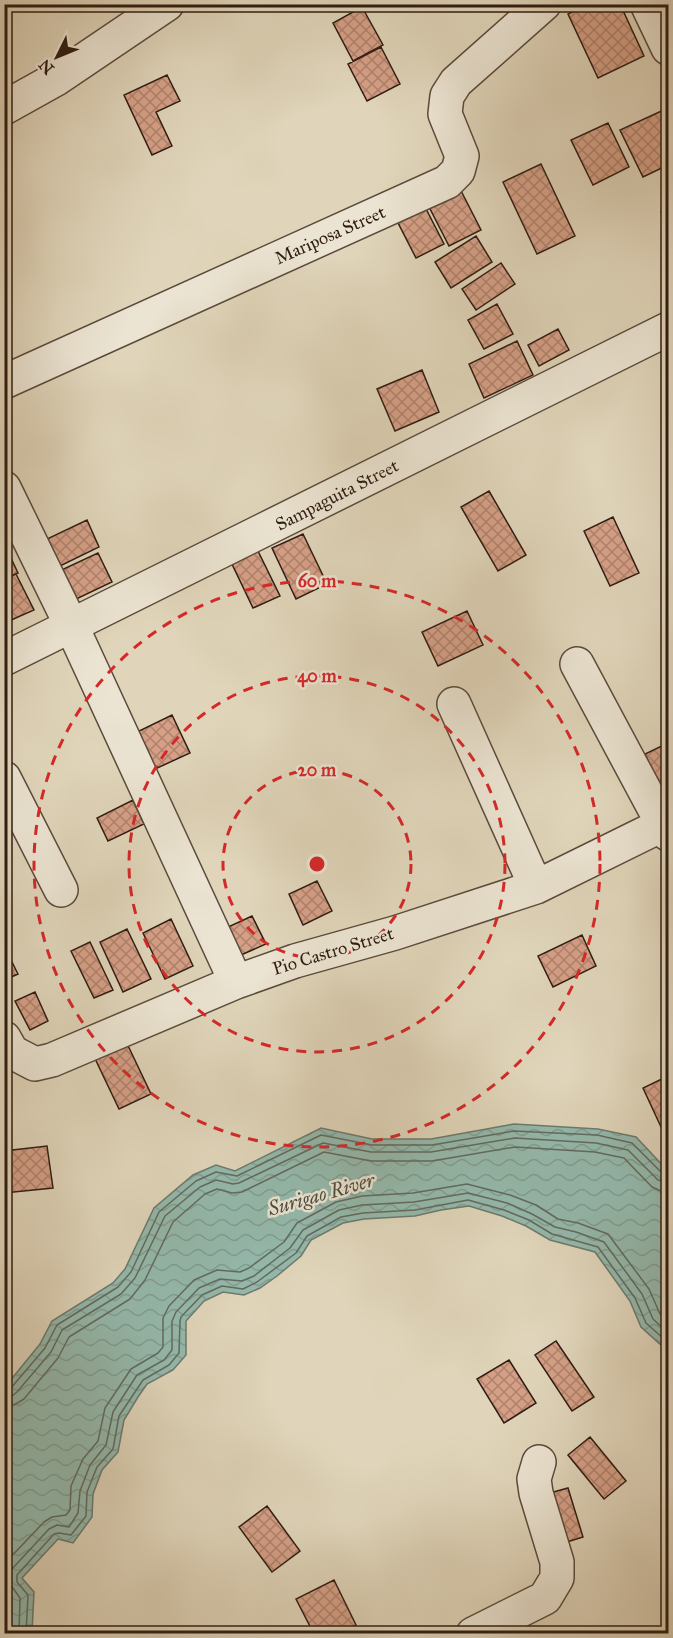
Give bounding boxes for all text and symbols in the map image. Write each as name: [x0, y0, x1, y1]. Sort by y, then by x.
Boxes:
north arrow: [27, 27, 87, 87]
text: N: [35, 55, 58, 78]
street label: Mariposa Street: [271, 201, 389, 269]
street label: Sampaguita Street: [272, 454, 403, 536]
text: 60 m: [298, 570, 337, 592]
text: 40 m: [297, 665, 338, 688]
text: 20 m: [298, 759, 337, 781]
centre of rings: [307, 854, 327, 874]
street label: Pio Castro Street: [270, 922, 397, 980]
water label: Surigao River: [264, 1167, 379, 1221]

